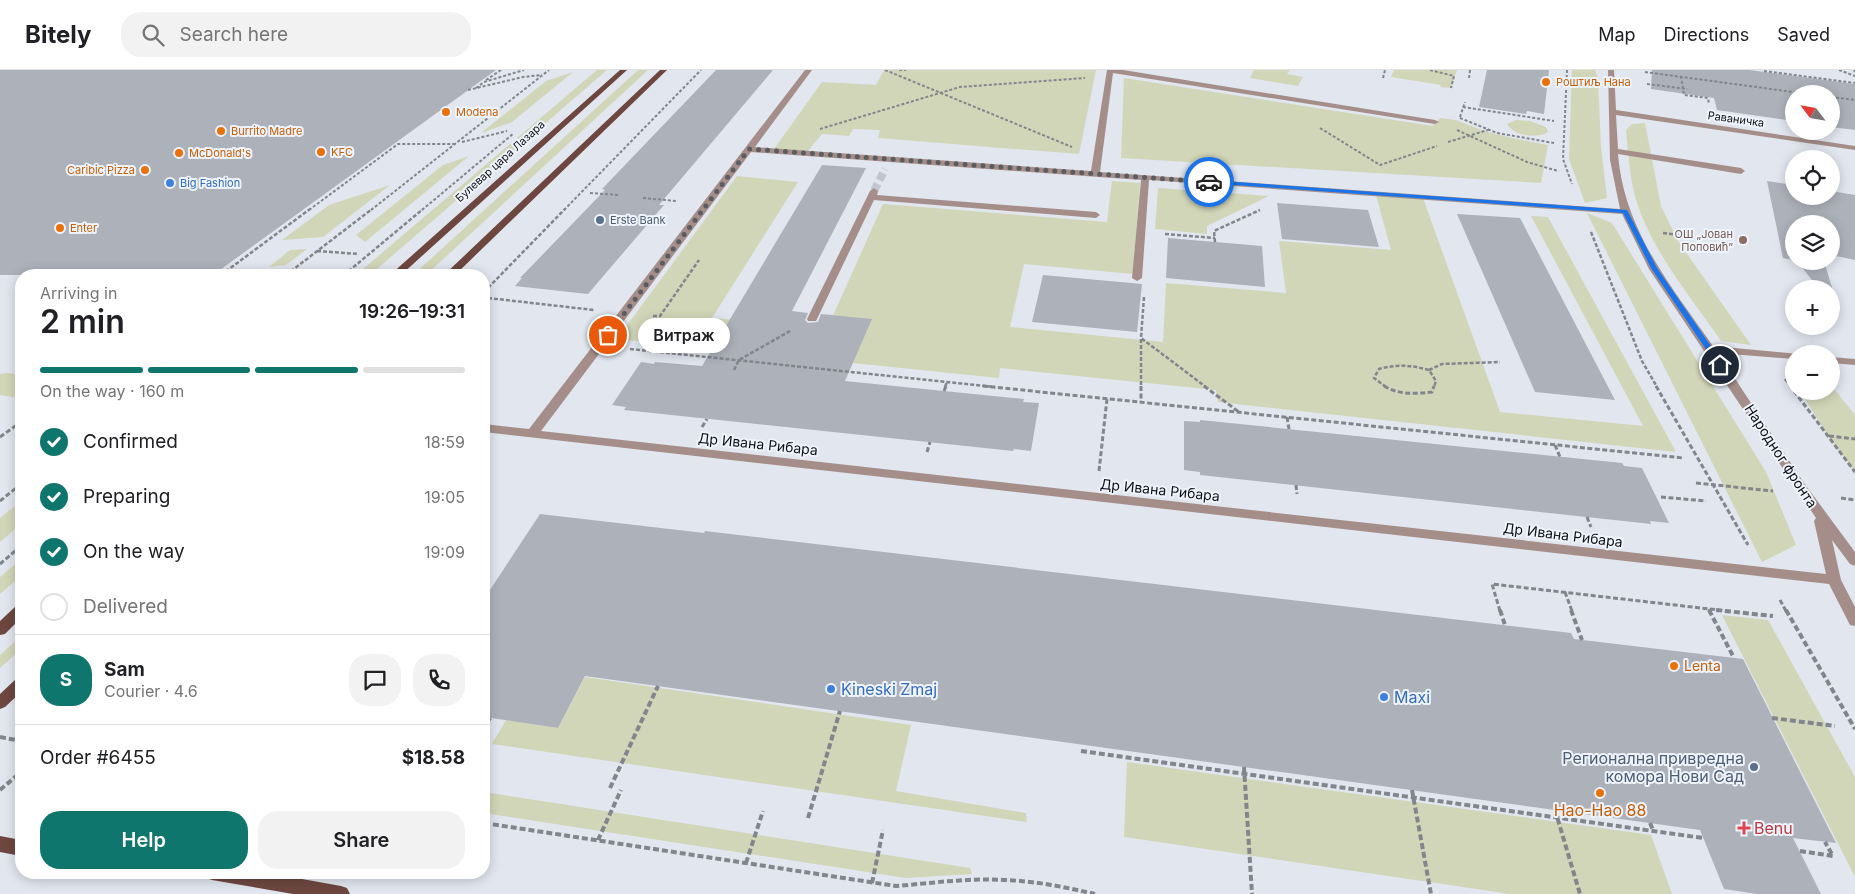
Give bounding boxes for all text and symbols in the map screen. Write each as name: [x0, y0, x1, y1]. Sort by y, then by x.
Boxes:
search box: [121, 12, 471, 57]
text: Bitely: [25, 20, 91, 49]
icon: search: [139, 21, 167, 49]
text: Search here: [179, 23, 288, 46]
text: Map: [1598, 24, 1636, 45]
text: Directions: [1664, 24, 1749, 45]
text: Saved: [1777, 24, 1830, 45]
place label: Роштиљ Нана: [1556, 75, 1631, 89]
marker: Роштиљ Нана: [1540, 76, 1552, 88]
north arrow: [1785, 85, 1840, 140]
map controls: [1785, 85, 1840, 400]
place label: Modena: [456, 105, 498, 119]
marker: Modena: [440, 106, 452, 118]
street label: Раваничка: [1707, 108, 1765, 130]
street label: Булевар цара Лазара: [452, 117, 548, 205]
place label: Burrito Madre: [231, 124, 302, 138]
marker: Burrito Madre: [215, 125, 227, 137]
place label: KFC: [331, 145, 353, 159]
place label: McDonald's: [189, 146, 251, 160]
marker: KFC: [315, 146, 327, 158]
marker: McDonald's: [173, 147, 185, 159]
button: locate: [1785, 150, 1840, 205]
courier: [1184, 157, 1234, 207]
place label: Caribic Pizza: [67, 163, 135, 177]
marker: Caribic Pizza: [139, 164, 151, 176]
icon: car: [1195, 168, 1223, 196]
place label: Big Fashion: [180, 176, 240, 190]
marker: Big Fashion: [164, 177, 176, 189]
place label: Erste Bank: [610, 213, 665, 227]
marker: Erste Bank: [594, 214, 606, 226]
button: layers: [1785, 215, 1840, 270]
place label: Enter: [70, 221, 97, 235]
marker: Enter: [54, 222, 66, 234]
place label: ОШ „Јован Поповић”: [1675, 227, 1733, 254]
marker: ОШ „Јован Поповић”: [1737, 234, 1749, 246]
button: +: [1785, 280, 1840, 335]
text: Arriving in: [40, 283, 117, 303]
text: 19:26–19:31: [359, 300, 465, 323]
text: 2 min: [40, 302, 125, 341]
pin: [587, 314, 629, 356]
callout: Витраж: [638, 318, 730, 352]
icon: bag: [594, 321, 622, 349]
text: Витраж: [653, 325, 715, 345]
pin: [1699, 344, 1741, 386]
button: −: [1785, 345, 1840, 400]
icon: home: [1706, 351, 1734, 379]
text: On the way · 160 m: [40, 381, 184, 401]
street label: Народног фронта: [1742, 401, 1821, 511]
icon: check: [40, 428, 68, 456]
street label: Др Ивана Рибара: [697, 429, 819, 458]
text: Confirmed: [83, 430, 178, 453]
text: 18:59: [424, 432, 465, 452]
street label: Др Ивана Рибара: [1099, 475, 1221, 504]
icon: check: [40, 483, 68, 511]
text: Preparing: [83, 485, 170, 508]
text: 19:05: [424, 487, 465, 507]
street label: Др Ивана Рибара: [1502, 519, 1624, 550]
icon: check: [40, 538, 68, 566]
text: On the way: [83, 540, 185, 563]
text: 19:09: [424, 542, 465, 562]
text: Delivered: [83, 595, 168, 618]
button: chat: [349, 654, 401, 706]
button: phone: [413, 654, 465, 706]
place label: Lenta: [1684, 657, 1721, 674]
text: Sam: [104, 658, 145, 681]
marker: Lenta: [1668, 660, 1680, 672]
text: S: [60, 668, 72, 691]
place label: Kineski Zmaj: [841, 679, 937, 699]
text: Courier · 4.6: [104, 681, 198, 701]
marker: Kineski Zmaj: [825, 683, 837, 695]
place label: Maxi: [1394, 687, 1430, 707]
marker: Maxi: [1378, 691, 1390, 703]
text: Order #6455: [40, 746, 156, 769]
text: $18.58: [402, 746, 465, 769]
place label: Регионална привредна комора Нови Сад: [1562, 748, 1744, 786]
marker: Регионална привредна комора Нови Сад: [1748, 761, 1760, 773]
marker: Hao-Hao 88: [1594, 787, 1606, 799]
place label: Hao-Hao 88: [1554, 800, 1646, 820]
button: Help: [40, 811, 248, 869]
button: Share: [258, 811, 465, 869]
place label: Benu: [1754, 818, 1793, 838]
marker: Benu: [1738, 822, 1750, 834]

